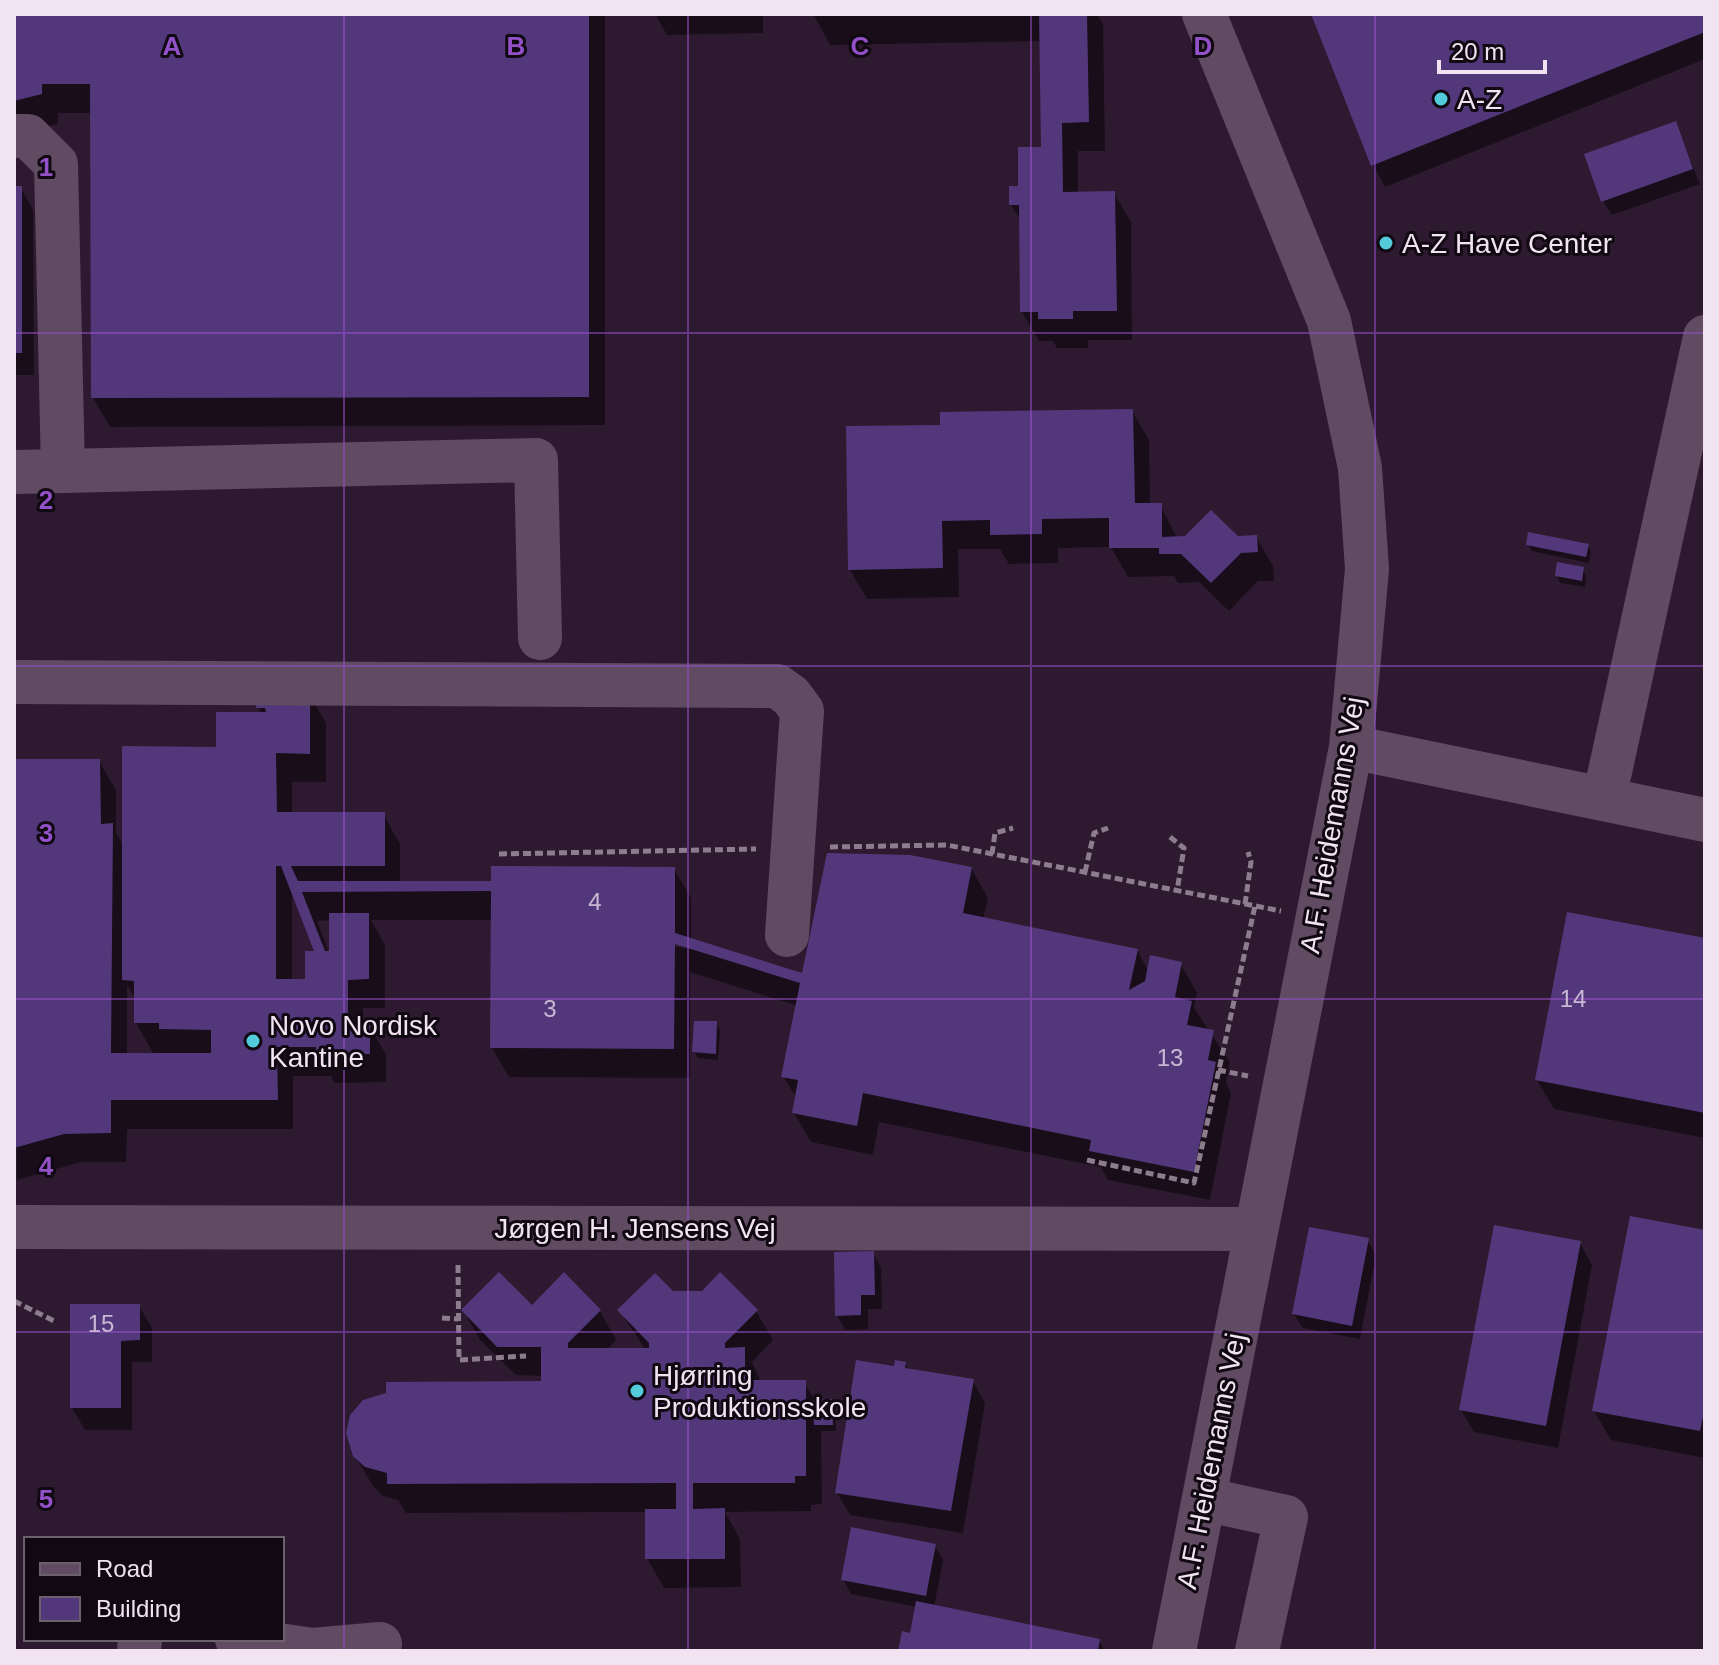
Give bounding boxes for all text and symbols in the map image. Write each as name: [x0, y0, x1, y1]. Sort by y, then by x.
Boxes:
scale bar: [1439, 24, 1545, 74]
text: A: [163, 31, 182, 61]
text: B: [507, 31, 525, 61]
text: C: [851, 31, 870, 61]
text: D: [1194, 31, 1212, 61]
text: 20 m: [1451, 38, 1504, 65]
place label: A-Z: [1457, 84, 1502, 115]
marker: A-Z: [1432, 90, 1450, 108]
text: 1: [39, 152, 53, 182]
place label: A-Z Have Center: [1402, 228, 1612, 259]
marker: A-Z Have Center: [1377, 234, 1395, 252]
text: 2: [39, 485, 53, 515]
street label: A.F. Heidemanns Vej: [1294, 694, 1370, 956]
text: 3: [39, 818, 53, 848]
house number: 4: [588, 888, 602, 915]
house number: 14: [1560, 985, 1586, 1012]
house number: 3: [543, 995, 557, 1022]
place label: Novo Nordisk Kantine: [269, 1010, 438, 1073]
marker: Novo Nordisk Kantine: [244, 1032, 262, 1050]
house number: 13: [1157, 1044, 1183, 1071]
text: 4: [39, 1151, 54, 1181]
street label: Jørgen H. Jensens Vej: [494, 1213, 776, 1244]
house number: 15: [88, 1310, 114, 1337]
street label: A.F. Heidemanns Vej: [1171, 1330, 1251, 1592]
place label: Hjørring Produktionsskole: [653, 1360, 866, 1423]
marker: Hjørring Produktionsskole: [628, 1382, 646, 1400]
text: 5: [39, 1484, 53, 1514]
legend: [24, 1537, 284, 1641]
text: Road: [96, 1555, 153, 1582]
text: Building: [96, 1595, 181, 1622]

